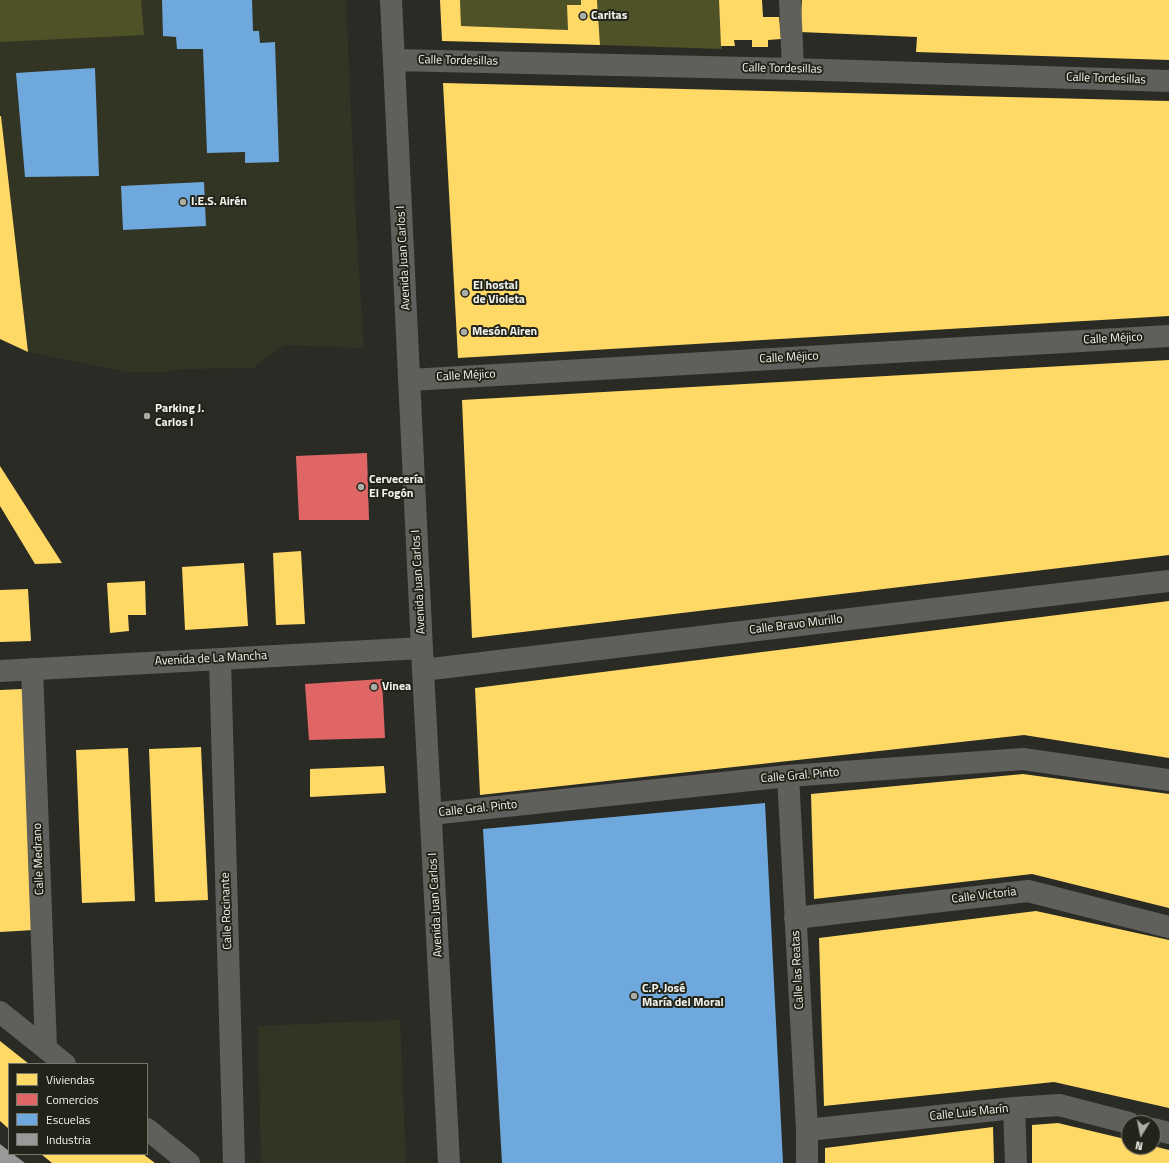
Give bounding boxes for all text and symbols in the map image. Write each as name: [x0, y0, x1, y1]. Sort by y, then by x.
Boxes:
place label: Caritas: [591, 9, 627, 23]
marker: Caritas: [578, 11, 588, 21]
street label: Calle Tordesillas: [418, 53, 498, 69]
street label: Calle Tordesillas: [742, 61, 822, 77]
street label: Calle Tordesillas: [1066, 70, 1146, 88]
place label: I.E.S. Airén: [191, 195, 247, 209]
marker: I.E.S. Airén: [178, 197, 188, 207]
street label: Avenida Juan Carlos I: [394, 205, 414, 311]
place label: El hostal de Violeta: [473, 279, 525, 307]
marker: El hostal de Violeta: [460, 288, 470, 298]
place label: Mesón Airen: [472, 325, 537, 339]
marker: Mesón Airen: [459, 327, 469, 337]
street label: Calle Méjico: [1083, 330, 1143, 348]
street label: Calle Méjico: [759, 349, 819, 367]
street label: Calle Méjico: [436, 367, 496, 385]
place label: Parking J. Carlos I: [155, 402, 204, 430]
marker: Parking J. Carlos I: [142, 411, 152, 421]
place label: Cervecería El Fogón: [369, 473, 423, 501]
marker: Cervecería El Fogón: [356, 482, 366, 492]
street label: Avenida Juan Carlos I: [409, 529, 429, 635]
street label: Calle Bravo Murillo: [748, 612, 844, 638]
street label: Avenida de La Mancha: [154, 649, 268, 669]
place label: Vinea: [382, 680, 411, 694]
marker: Vinea: [369, 682, 379, 692]
street label: Calle Gral. Pinto: [760, 765, 840, 787]
street label: Calle Gral. Pinto: [438, 798, 518, 820]
street label: Calle Medrano: [31, 823, 47, 895]
street label: Avenida Juan Carlos I: [426, 852, 446, 958]
street label: Calle Rocinante: [218, 872, 236, 950]
street label: Calle Victoria: [951, 885, 1017, 907]
street label: Calle las Reatas: [789, 930, 807, 1010]
place label: C.P. José María del Moral: [642, 982, 724, 1010]
marker: C.P. José María del Moral: [629, 991, 639, 1001]
legend: [8, 1063, 148, 1155]
text: Viviendas: [46, 1070, 94, 1089]
text: Comercios: [46, 1090, 99, 1109]
street label: Calle Luis Marín: [929, 1102, 1009, 1124]
text: Escuelas: [46, 1110, 90, 1129]
north arrow: [1121, 1115, 1161, 1155]
text: Industria: [46, 1130, 91, 1149]
text: N: [1134, 1137, 1144, 1154]

